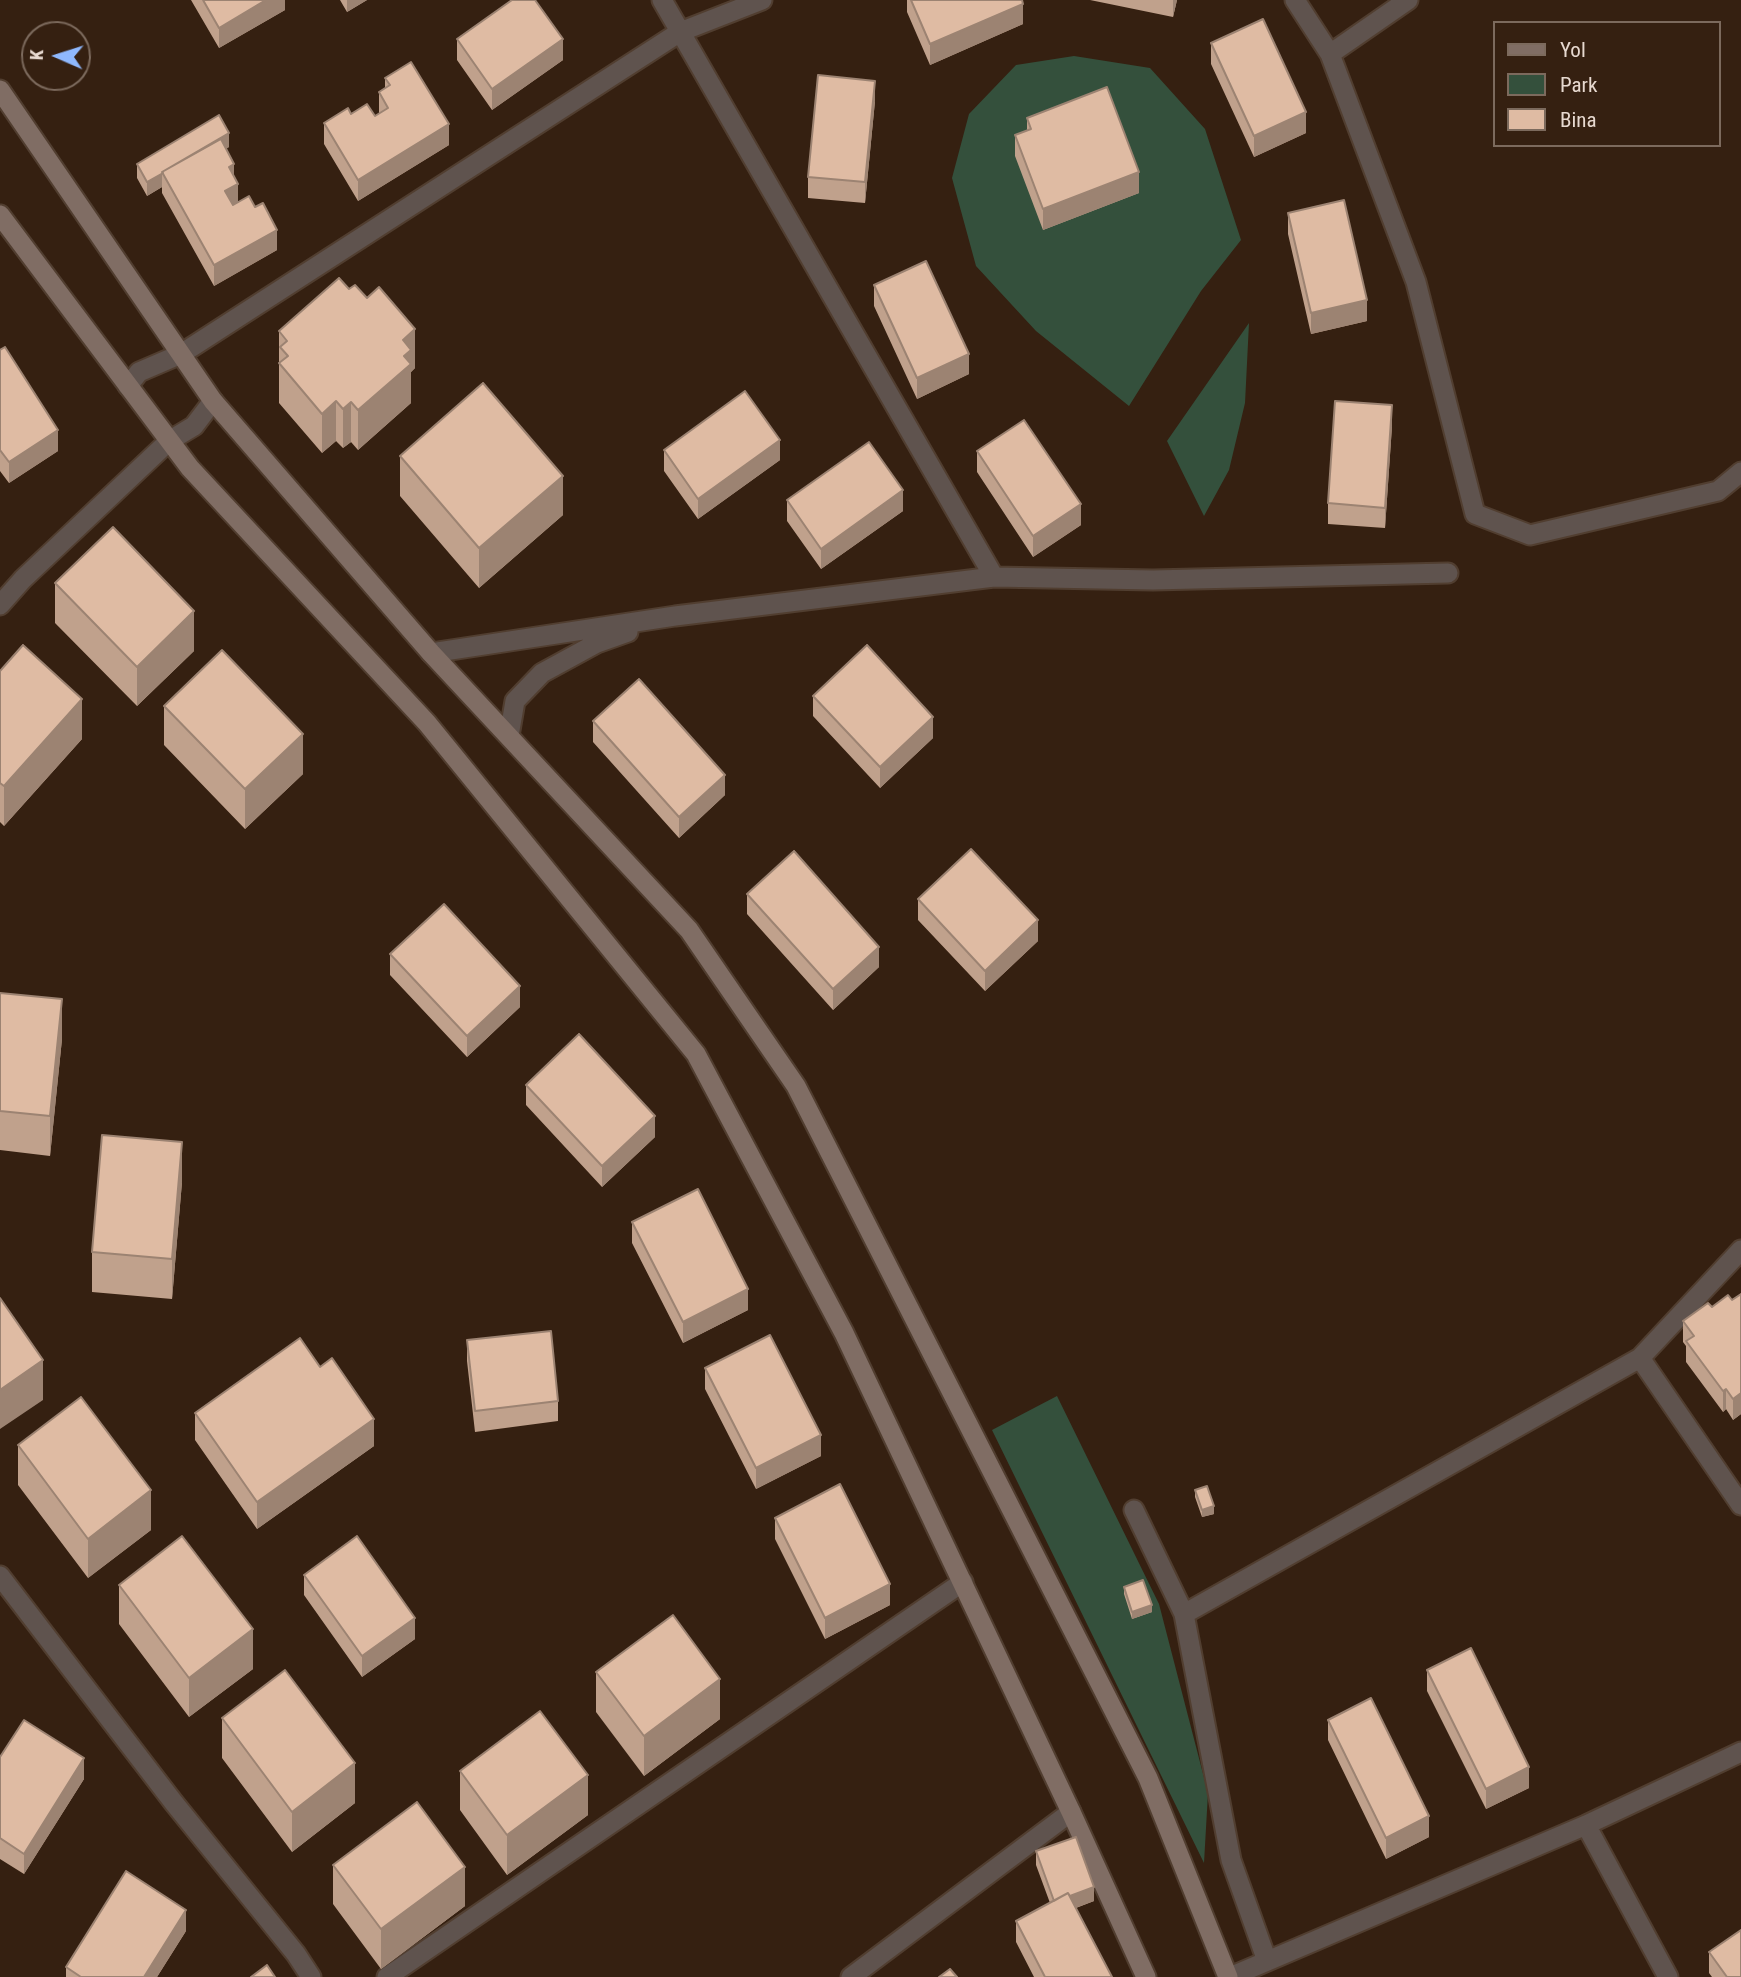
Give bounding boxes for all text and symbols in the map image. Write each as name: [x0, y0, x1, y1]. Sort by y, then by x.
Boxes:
north arrow: [21, 21, 91, 91]
legend: [1492, 21, 1720, 147]
text: Yol: [1560, 38, 1586, 62]
text: K: [25, 49, 48, 61]
text: Park: [1560, 73, 1597, 97]
text: Bina: [1560, 108, 1597, 132]

